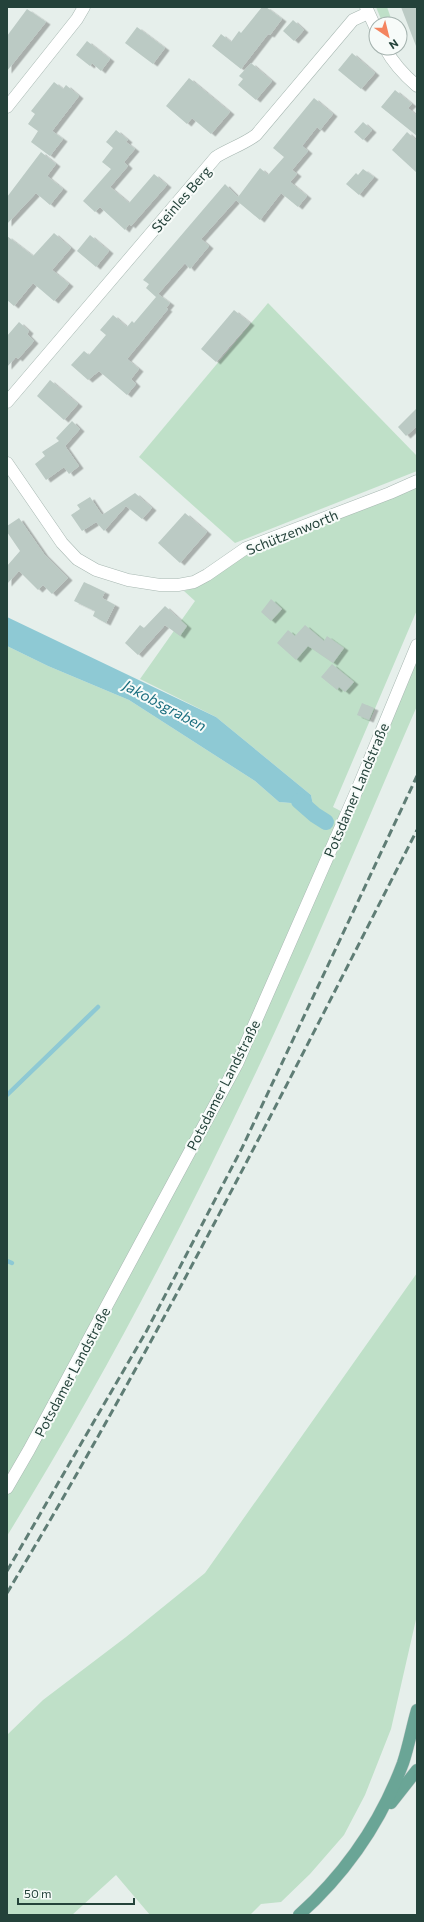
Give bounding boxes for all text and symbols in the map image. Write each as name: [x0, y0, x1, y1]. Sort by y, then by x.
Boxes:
north arrow: [368, 16, 408, 56]
text: N: [387, 37, 401, 52]
street label: Steinles Berg: [148, 162, 215, 236]
street label: Schützenworth: [244, 506, 340, 558]
water label: Jakobsgraben: [119, 675, 210, 734]
street label: Potsdamer Landstraße: [320, 720, 392, 860]
street label: Potsdamer Landstraße: [183, 1017, 263, 1153]
street label: Potsdamer Landstraße: [31, 1304, 113, 1440]
scale bar: [18, 1880, 134, 1906]
text: 50 m: [24, 1886, 52, 1900]

